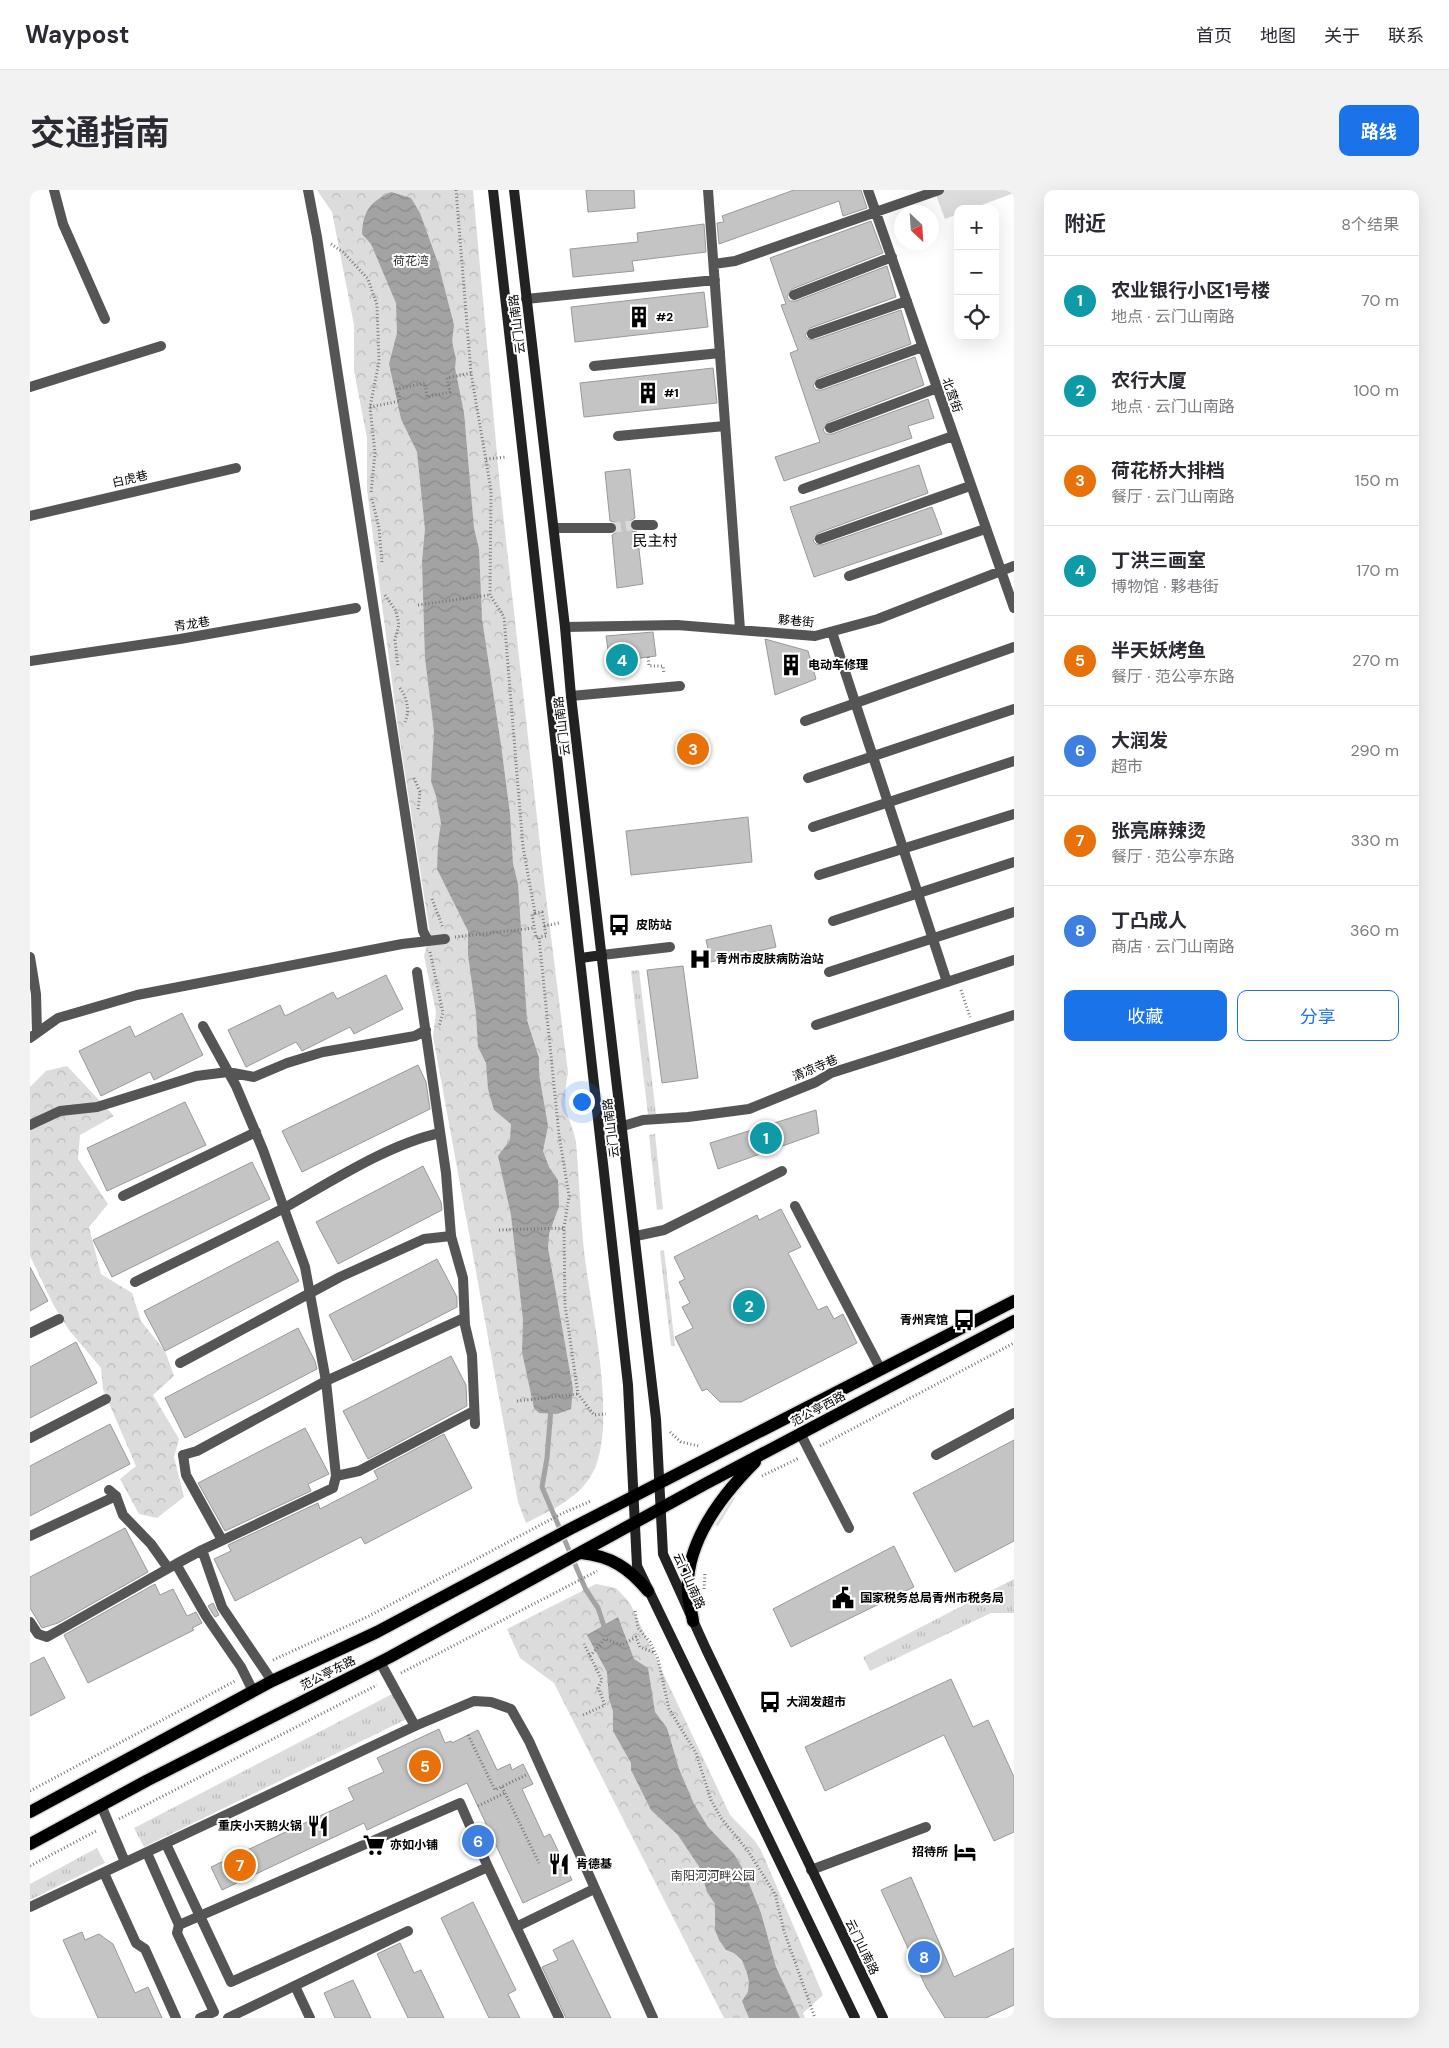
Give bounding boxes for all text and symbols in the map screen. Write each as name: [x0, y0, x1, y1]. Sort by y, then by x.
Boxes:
text: Waypost: [25, 19, 129, 50]
text: 首页: [1196, 24, 1232, 48]
text: 地图: [1260, 24, 1296, 48]
text: 关于: [1324, 24, 1360, 48]
text: 联系: [1388, 24, 1424, 48]
button: 路线: [1339, 105, 1419, 156]
text: 交通指南: [30, 110, 170, 156]
north arrow: [894, 205, 939, 250]
map controls: [954, 205, 999, 340]
button: +: [954, 205, 999, 250]
text: 附近: [1064, 210, 1106, 238]
text: 8个结果: [1341, 214, 1399, 235]
button: −: [954, 250, 999, 295]
park label: 荷花湾: [393, 253, 429, 269]
text: 农业银行小区1号楼: [1111, 278, 1270, 303]
text: 1: [1077, 290, 1083, 311]
text: 70 m: [1361, 290, 1399, 311]
street label: 云门山南路: [505, 293, 529, 355]
button: locate: [954, 295, 999, 340]
building icon: #2: [626, 304, 652, 330]
text: 地点 · 云门山南路: [1111, 306, 1235, 327]
place label: #2: [656, 309, 673, 325]
text: 农行大厦: [1111, 368, 1187, 393]
street label: 北营街: [939, 375, 965, 415]
building icon: #1: [635, 380, 661, 406]
text: 2: [1075, 380, 1085, 401]
text: 100 m: [1354, 380, 1399, 401]
place label: #1: [664, 385, 679, 401]
text: 地点 · 云门山南路: [1111, 396, 1235, 417]
text: 荷花桥大排档: [1111, 458, 1225, 483]
street label: 白虎巷: [111, 467, 149, 491]
text: 3: [1075, 470, 1085, 491]
text: 150 m: [1355, 470, 1399, 491]
text: 餐厅 · 云门山南路: [1111, 486, 1235, 507]
district label: 民主村: [632, 531, 678, 551]
text: 丁洪三画室: [1111, 548, 1206, 573]
text: 4: [1075, 560, 1085, 581]
text: 170 m: [1356, 560, 1399, 581]
text: 博物馆 · 夥巷街: [1111, 576, 1219, 597]
street label: 夥巷街: [777, 611, 815, 631]
street label: 青龙巷: [173, 613, 211, 635]
text: 半天妖烤鱼: [1111, 638, 1206, 663]
pin: 4: [606, 641, 638, 679]
text: 5: [1075, 650, 1085, 671]
text: 270 m: [1352, 650, 1399, 671]
building icon: 电动车修理: [778, 652, 804, 678]
place label: 电动车修理: [808, 657, 868, 673]
text: 餐厅 · 范公亭东路: [1111, 666, 1235, 687]
street label: 云门山南路: [550, 695, 574, 757]
text: 大润发: [1111, 728, 1168, 753]
pin: 3: [677, 730, 709, 768]
text: 6: [1075, 740, 1085, 761]
text: 290 m: [1350, 740, 1399, 761]
text: 超市: [1111, 756, 1143, 777]
text: 张亮麻辣烫: [1111, 818, 1206, 843]
text: 7: [1076, 830, 1084, 851]
text: 330 m: [1351, 830, 1399, 851]
text: 餐厅 · 范公亭东路: [1111, 846, 1235, 867]
text: 丁凸成人: [1111, 908, 1187, 933]
bus stop icon: 皮防站: [606, 912, 632, 938]
place label: 皮防站: [636, 917, 672, 933]
text: 8: [1075, 920, 1085, 941]
text: 360 m: [1350, 920, 1399, 941]
text: 商店 · 云门山南路: [1111, 936, 1235, 957]
hospital icon: 青州市皮肤病防治站: [687, 946, 713, 972]
place label: 青州市皮肤病防治站: [716, 951, 824, 967]
button: 收藏: [1064, 990, 1227, 1041]
button: 分享: [1237, 990, 1399, 1041]
street label: 清凉寺巷: [790, 1051, 840, 1085]
your location: [569, 1089, 595, 1115]
street label: 云门山南路: [599, 1097, 623, 1159]
pin: 1: [750, 1119, 782, 1157]
pin: 2: [733, 1287, 765, 1325]
bus stop icon: 青州宾馆: [951, 1307, 977, 1333]
place label: 青州宾馆: [900, 1312, 948, 1328]
street label: 范公亭西路: [788, 1388, 848, 1430]
street label: 云门山南路: [669, 1550, 709, 1612]
public building icon: 国家税务总局青州市税务局: [830, 1585, 856, 1611]
place label: 国家税务总局青州市税务局: [860, 1590, 1004, 1606]
street label: 范公亭东路: [298, 1652, 358, 1694]
bus stop icon: 大润发超市: [757, 1689, 783, 1715]
place label: 大润发超市: [786, 1694, 846, 1710]
pin: 5: [409, 1747, 441, 1785]
restaurant icon: 重庆小天鹅火锅: [305, 1813, 331, 1839]
place label: 重庆小天鹅火锅: [218, 1818, 302, 1834]
pin: 6: [462, 1822, 494, 1860]
supermarket icon: 亦如小铺: [361, 1832, 387, 1858]
place label: 亦如小铺: [390, 1837, 438, 1853]
hotel icon: 招待所: [952, 1839, 978, 1865]
place label: 招待所: [912, 1844, 948, 1860]
pin: 7: [224, 1846, 256, 1884]
restaurant icon: 肯德基: [546, 1851, 572, 1877]
place label: 肯德基: [576, 1856, 612, 1872]
park label: 南阳河河畔公园: [671, 1868, 755, 1884]
street label: 云门山南路: [842, 1917, 882, 1977]
pin: 8: [908, 1938, 940, 1976]

